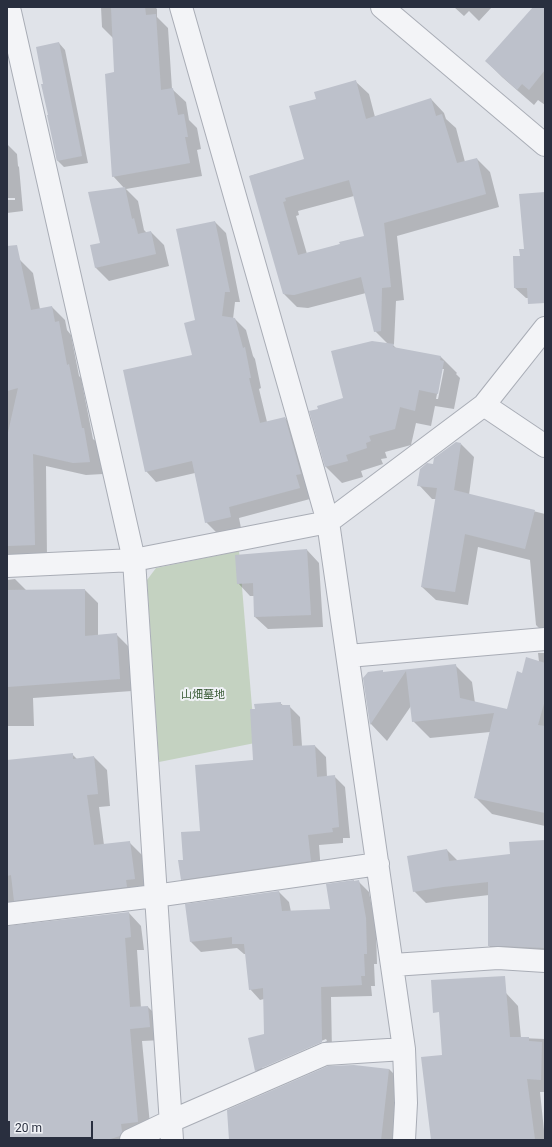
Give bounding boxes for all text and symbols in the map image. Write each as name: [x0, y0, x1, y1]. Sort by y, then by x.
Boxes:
park label: 山畑墓地: [181, 688, 225, 702]
scale bar: [10, 1113, 95, 1139]
text: 20 m: [15, 1121, 42, 1135]

